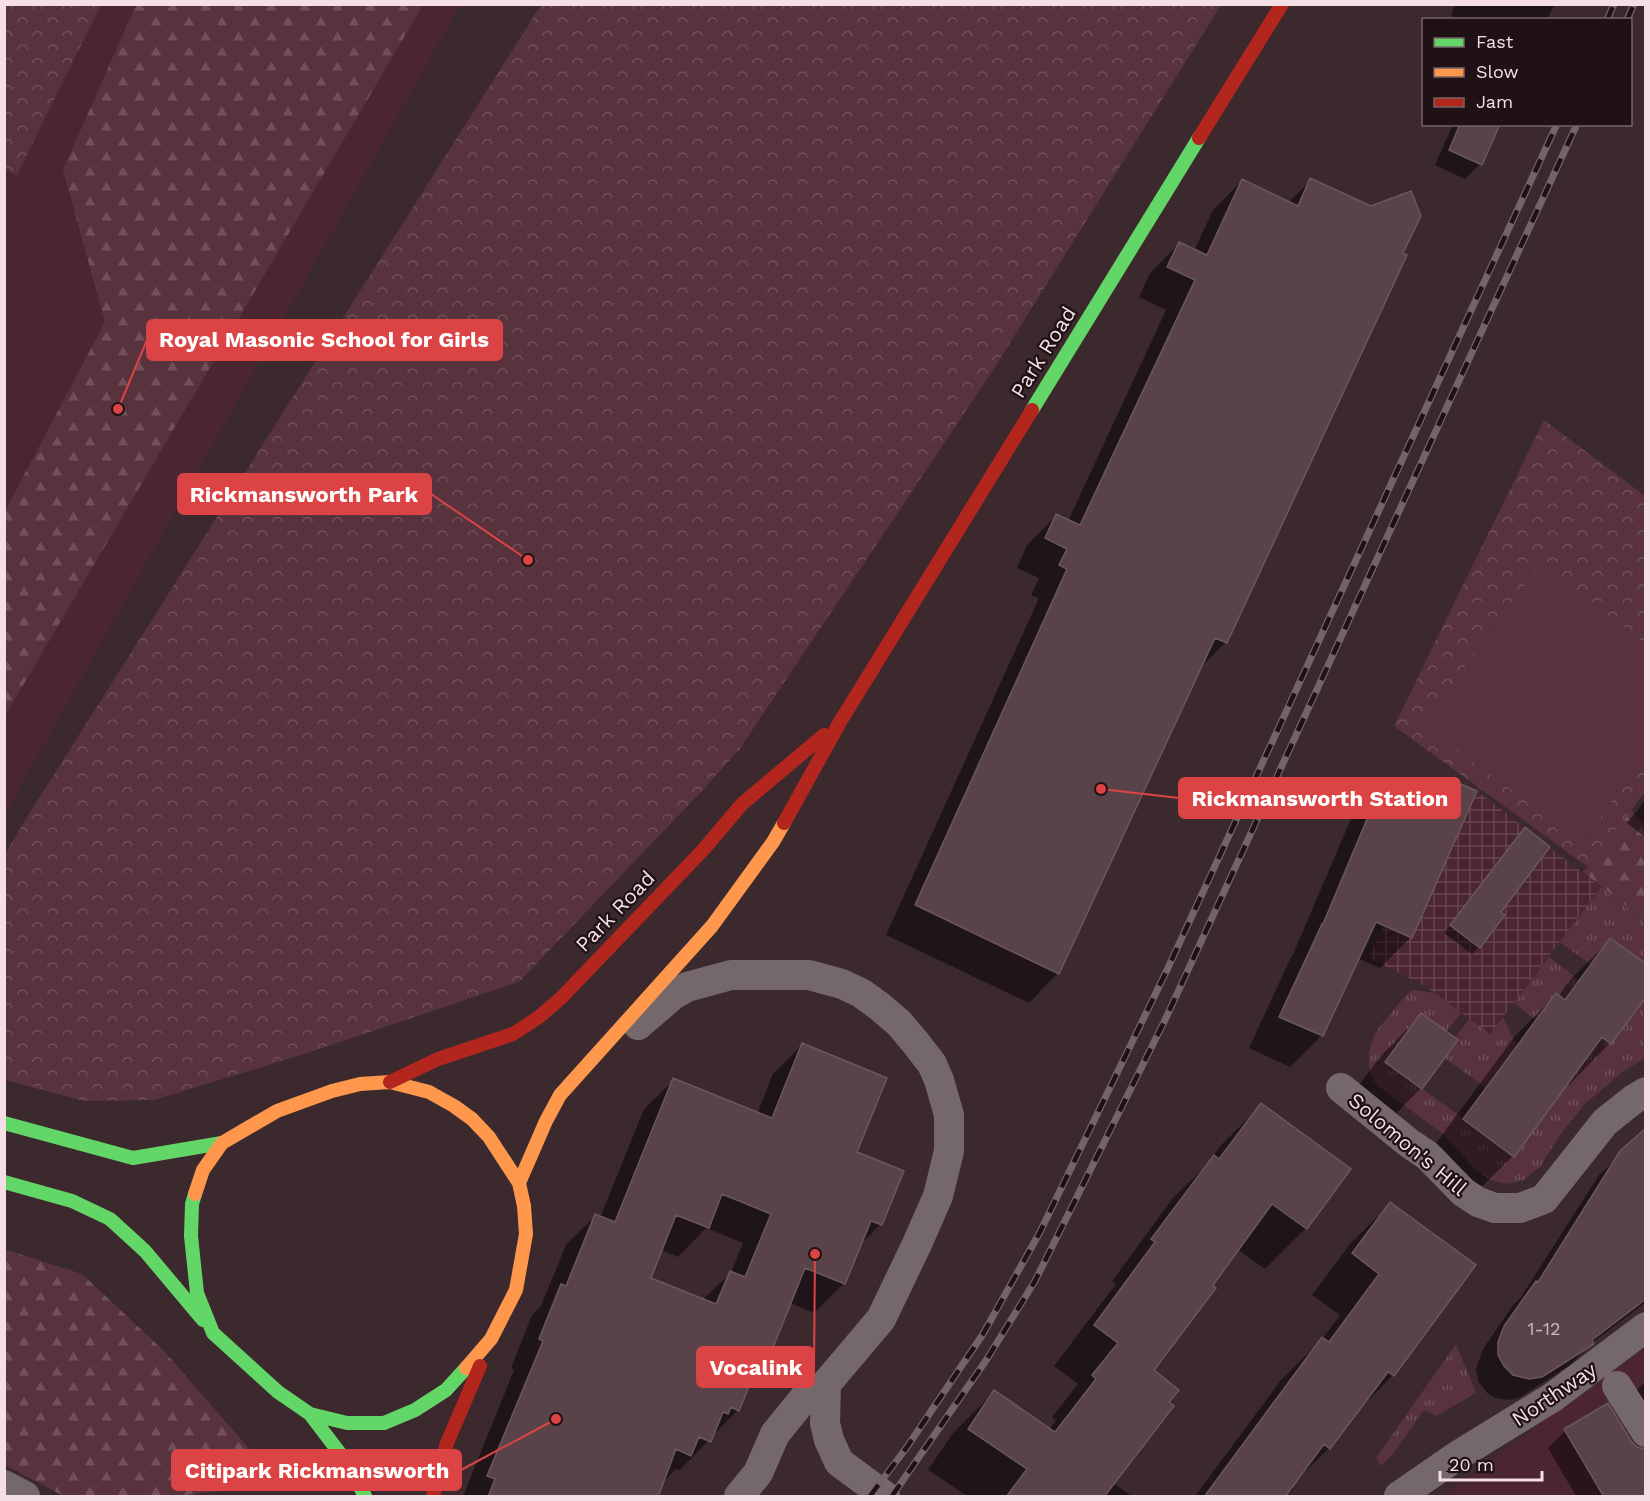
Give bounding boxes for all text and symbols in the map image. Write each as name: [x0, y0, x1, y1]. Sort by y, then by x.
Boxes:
legend: [1422, 18, 1632, 126]
text: Fast: [1476, 31, 1514, 52]
text: Slow: [1476, 61, 1519, 82]
text: Jam: [1476, 91, 1513, 112]
street label: Park Road: [1005, 302, 1081, 402]
callout: Royal Masonic School for Girls: [147, 320, 502, 360]
text: Royal Masonic School for Girls: [159, 327, 489, 352]
callout: Rickmansworth Park: [178, 474, 431, 514]
text: Rickmansworth Park: [190, 482, 419, 507]
callout: Rickmansworth Station: [1179, 778, 1460, 818]
text: Rickmansworth Station: [1191, 786, 1449, 811]
street label: Park Road: [570, 865, 660, 957]
street label: Solomon's Hill: [1344, 1087, 1473, 1201]
house number: 1-12: [1528, 1318, 1560, 1339]
callout: Vocalink: [697, 1347, 814, 1387]
text: Vocalink: [709, 1355, 803, 1380]
street label: Northway: [1507, 1356, 1601, 1431]
scale bar: [1440, 1444, 1542, 1482]
callout: Citipark Rickmansworth: [172, 1450, 461, 1490]
text: 20 m: [1449, 1454, 1494, 1475]
text: Citipark Rickmansworth: [185, 1458, 449, 1483]

